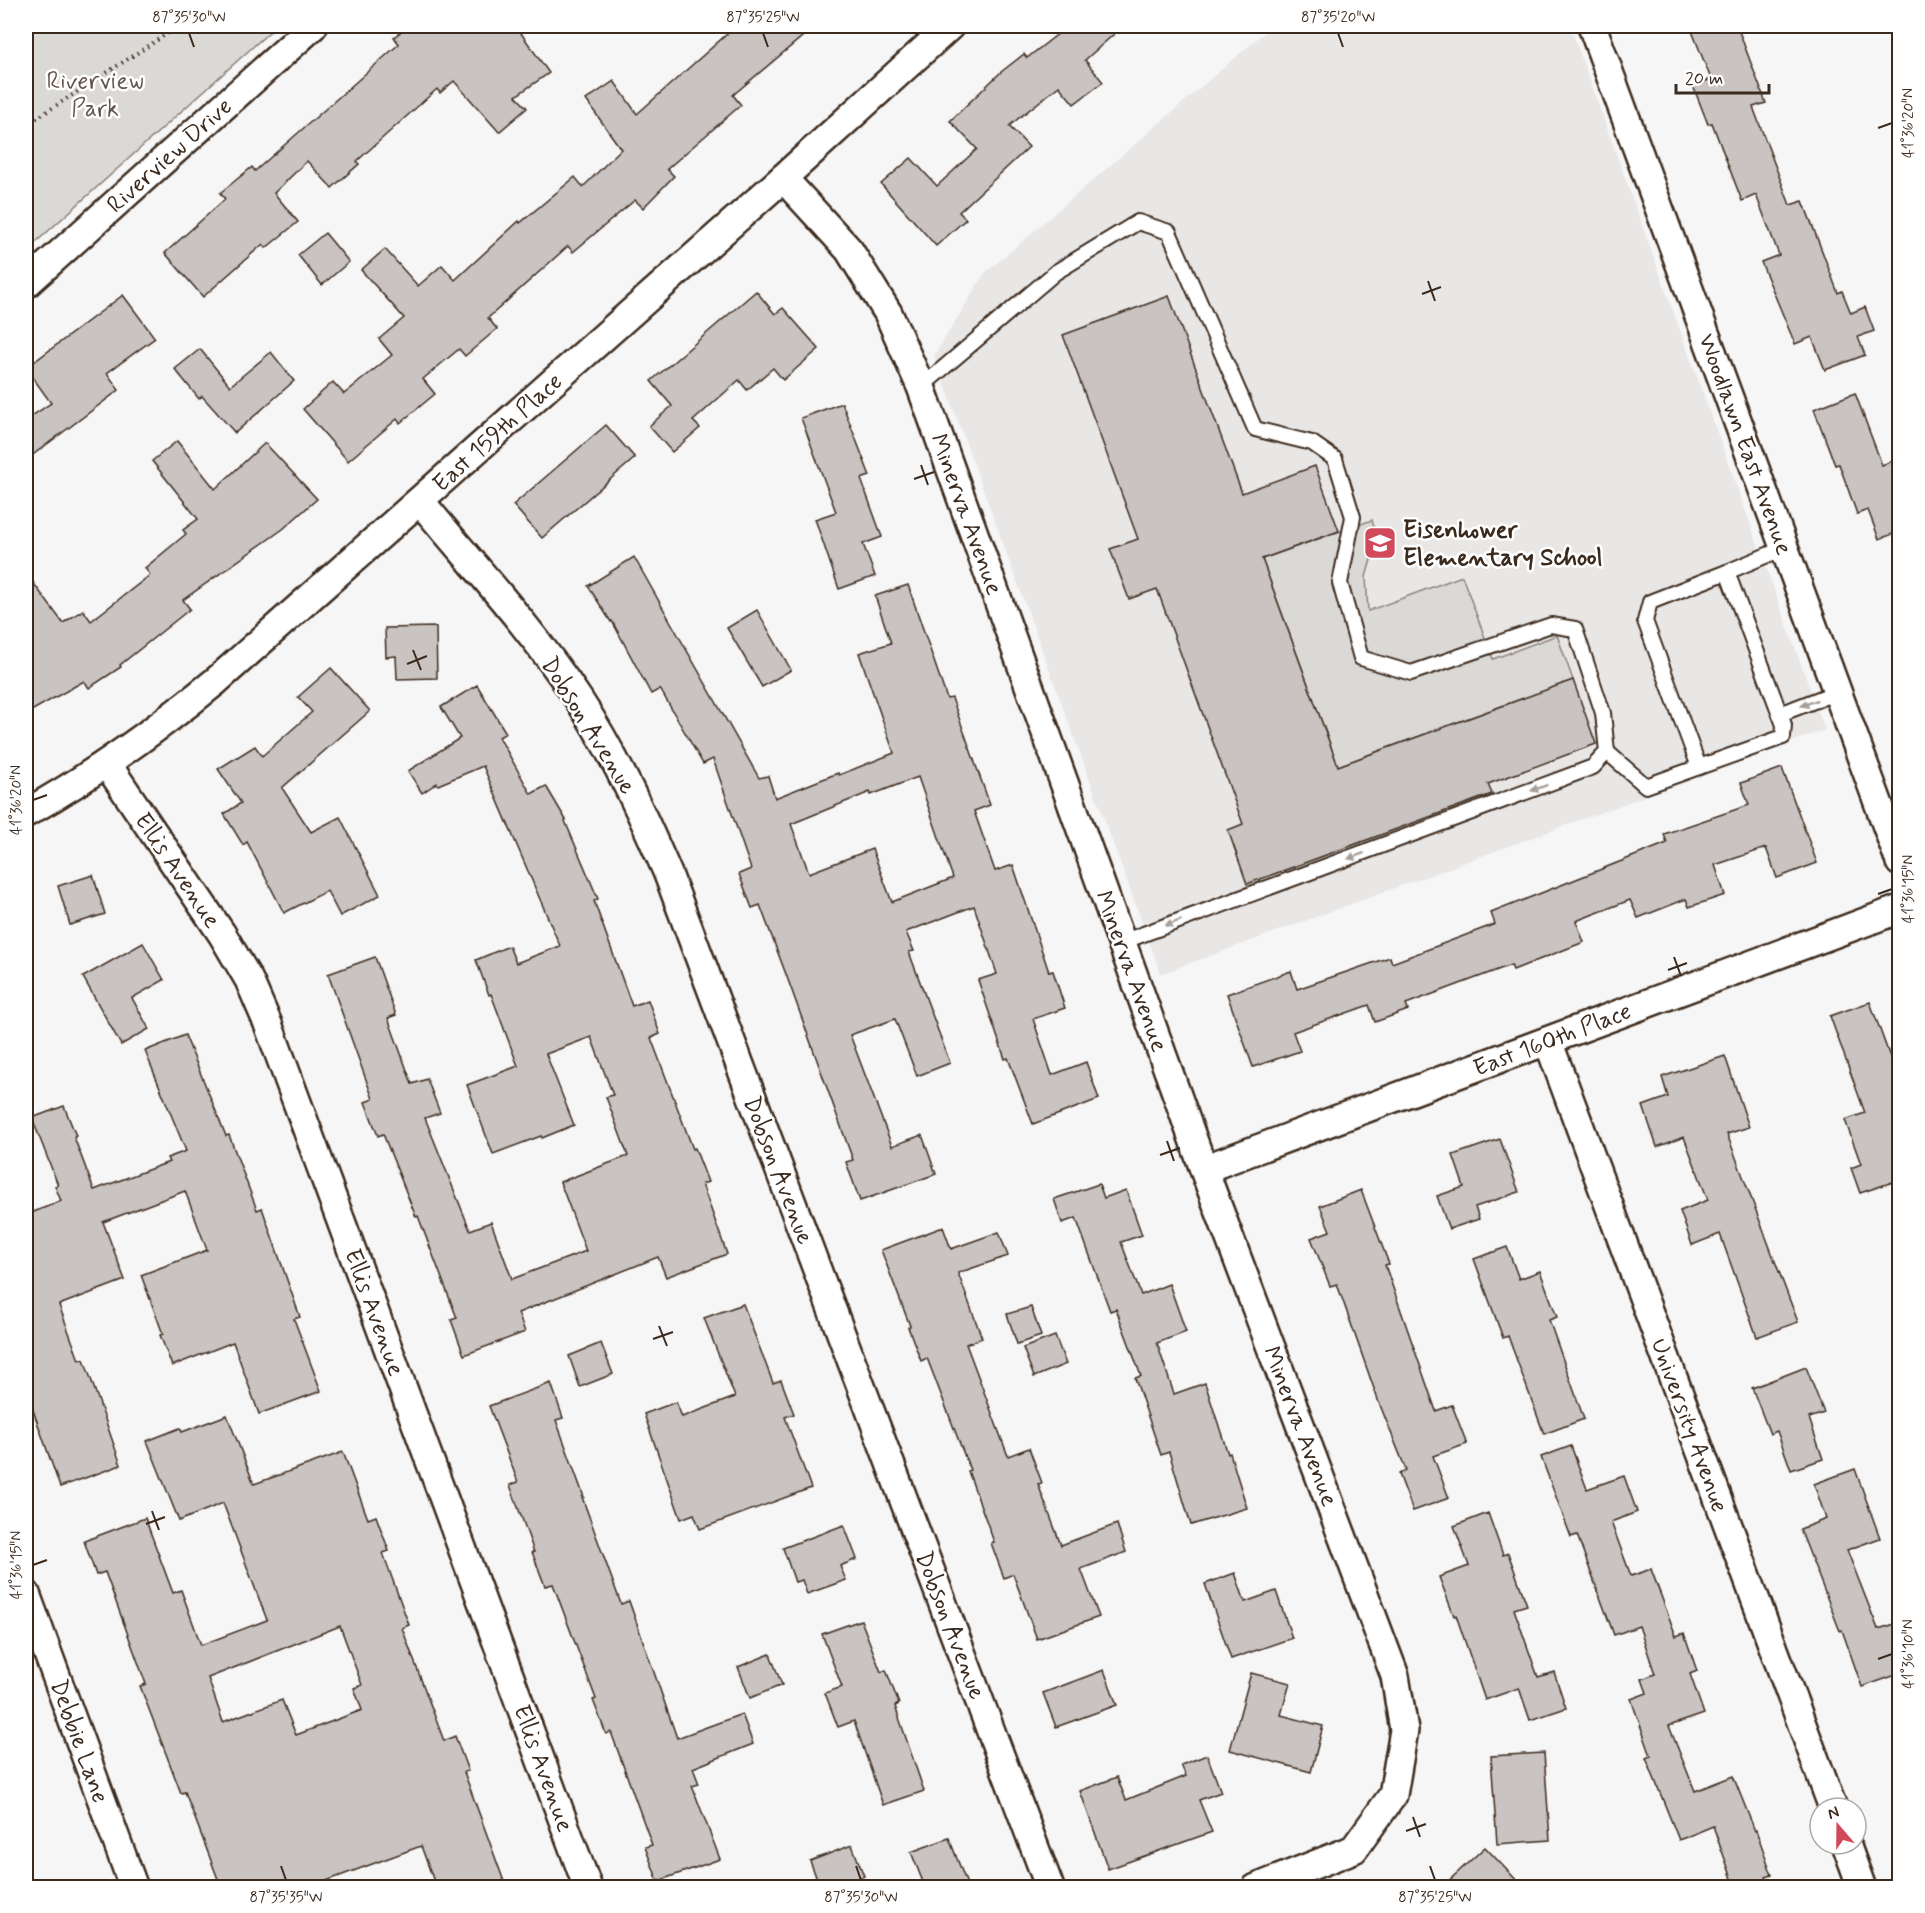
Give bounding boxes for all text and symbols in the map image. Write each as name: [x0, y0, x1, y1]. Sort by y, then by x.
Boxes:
text: 87°35'30"W: [152, 8, 226, 28]
text: 87°35'25"W: [726, 8, 800, 28]
text: 87°35'20"W: [1301, 8, 1375, 28]
scale bar: [1676, 57, 1769, 95]
park label: Riverview Park: [46, 66, 144, 125]
text: 20 m: [1685, 67, 1723, 91]
text: 41°36'20"N: [1899, 88, 1919, 158]
street label: Riverview Drive: [101, 92, 239, 221]
street label: Woodlawn East Avenue: [1690, 330, 1799, 559]
street label: East 159th Place: [427, 367, 569, 500]
street label: Minerva Avenue: [922, 430, 1009, 599]
place label: Eisenhower Elementary School: [1403, 515, 1603, 574]
school or university icon: Eisenhower Elementary School: [1362, 525, 1398, 561]
street label: Dobson Avenue: [533, 651, 642, 800]
one-way arrow: [1799, 698, 1817, 708]
text: 41°36'20"N: [7, 765, 27, 835]
one-way arrow: [1529, 783, 1547, 793]
street label: Ellis Avenue: [127, 807, 227, 935]
one-way arrow: [1347, 851, 1365, 861]
text: 41°36'15"N: [1899, 855, 1919, 923]
street label: Minerva Avenue: [1087, 887, 1174, 1056]
one-way arrow: [1164, 919, 1182, 929]
street label: East 160th Place: [1469, 996, 1636, 1085]
street label: Dobson Avenue: [735, 1092, 820, 1249]
street label: Ellis Avenue: [336, 1245, 411, 1381]
street label: University Avenue: [1643, 1334, 1734, 1517]
street label: Minerva Avenue: [1255, 1342, 1344, 1511]
text: 41°36'15"N: [7, 1531, 27, 1599]
street label: Dobson Avenue: [907, 1547, 992, 1704]
text: 41°36'10"N: [1899, 1619, 1919, 1689]
street label: Debbie Lane: [42, 1676, 115, 1807]
street label: Ellis Avenue: [505, 1701, 580, 1837]
north arrow: [1808, 1796, 1868, 1856]
text: N: [1825, 1802, 1842, 1825]
text: 87°35'35"W: [250, 1888, 322, 1908]
text: 87°35'30"W: [824, 1888, 898, 1908]
text: 87°35'25"W: [1398, 1888, 1472, 1908]

